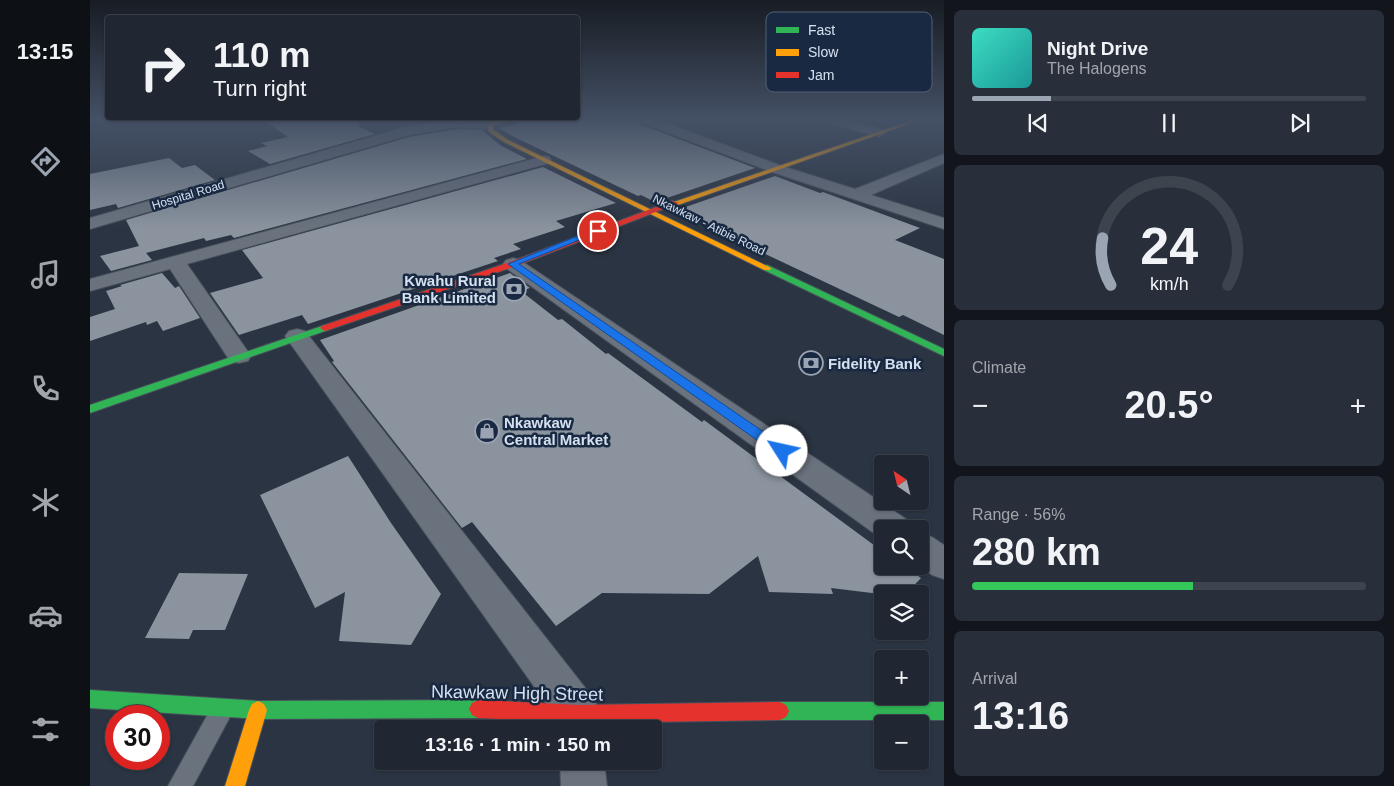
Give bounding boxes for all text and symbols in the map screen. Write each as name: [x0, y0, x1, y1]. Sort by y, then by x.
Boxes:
legend: [766, 12, 932, 92]
text: Fast: [808, 22, 835, 38]
icon: right: [130, 35, 195, 100]
text: 110 m: [213, 35, 310, 74]
text: Night Drive: [1047, 38, 1148, 59]
text: 13:15: [17, 39, 73, 64]
text: Slow: [808, 44, 839, 60]
text: The Halogens: [1047, 60, 1147, 77]
text: Jam: [808, 67, 834, 83]
text: Turn right: [213, 76, 306, 101]
icon: previous: [1024, 109, 1052, 137]
icon: pause: [1155, 109, 1183, 137]
icon: next: [1286, 109, 1314, 137]
icon: directions: [28, 144, 63, 179]
street label: Hospital Road: [150, 177, 226, 213]
street label: Nkawkaw - Atibie Road: [650, 192, 768, 258]
pin: [577, 210, 619, 252]
icon: arrive: [584, 217, 612, 245]
text: 24: [1140, 217, 1198, 275]
icon: music: [28, 257, 63, 292]
place label: Kwahu Rural Bank Limited: [402, 272, 496, 306]
text: km/h: [1150, 274, 1188, 294]
bank icon: Kwahu Rural Bank Limited: [501, 276, 527, 302]
bank icon: Fidelity Bank: [798, 350, 824, 376]
place label: Fidelity Bank: [828, 355, 922, 372]
text: Climate: [972, 359, 1026, 376]
icon: phone: [28, 371, 63, 406]
text: 20.5°: [1124, 384, 1214, 426]
text: −: [972, 390, 988, 421]
text: +: [1350, 390, 1366, 421]
place label: Nkawkaw Central Market: [504, 414, 608, 448]
shop icon: Nkawkaw Central Market: [474, 418, 500, 444]
position arrow: [755, 424, 807, 476]
north arrow: [874, 455, 929, 510]
map controls: [874, 455, 929, 770]
icon: climate: [28, 485, 63, 520]
text: Range · 56%: [972, 506, 1065, 523]
button: search: [874, 520, 929, 575]
text: 280 km: [972, 531, 1101, 573]
button: layers: [874, 585, 929, 640]
icon: car: [28, 598, 63, 633]
button: +: [874, 650, 929, 705]
text: Arrival: [972, 670, 1017, 687]
street label: Nkawkaw High Street: [431, 681, 603, 705]
text: 13:16: [972, 695, 1069, 737]
speed limit sign: 30: [105, 705, 170, 770]
icon: filters: [28, 712, 63, 747]
button: −: [874, 715, 929, 770]
text: 13:16 · 1 min · 150 m: [425, 734, 611, 755]

